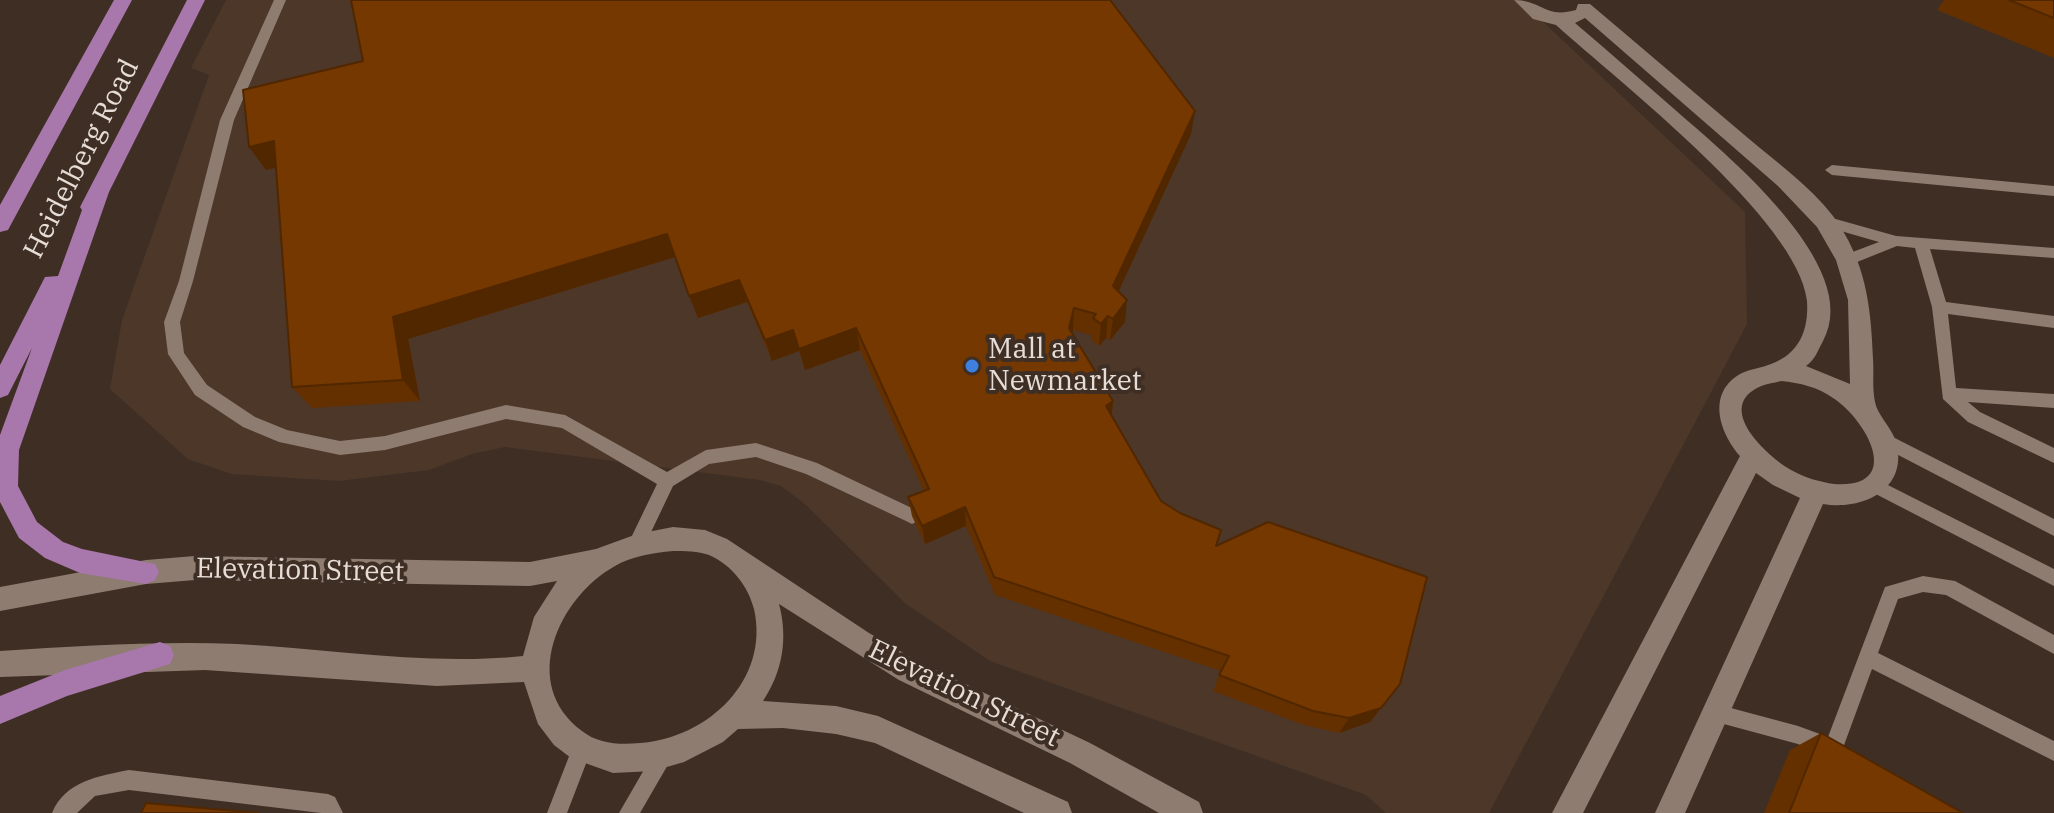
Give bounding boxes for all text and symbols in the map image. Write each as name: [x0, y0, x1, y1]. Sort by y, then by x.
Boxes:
street label: Heidelberg Road: [17, 54, 147, 264]
place label: Mall at Newmarket: [988, 333, 1142, 399]
marker: Mall at Newmarket: [963, 357, 981, 375]
street label: Elevation Street: [195, 552, 405, 590]
street label: Elevation Street: [863, 633, 1065, 755]

